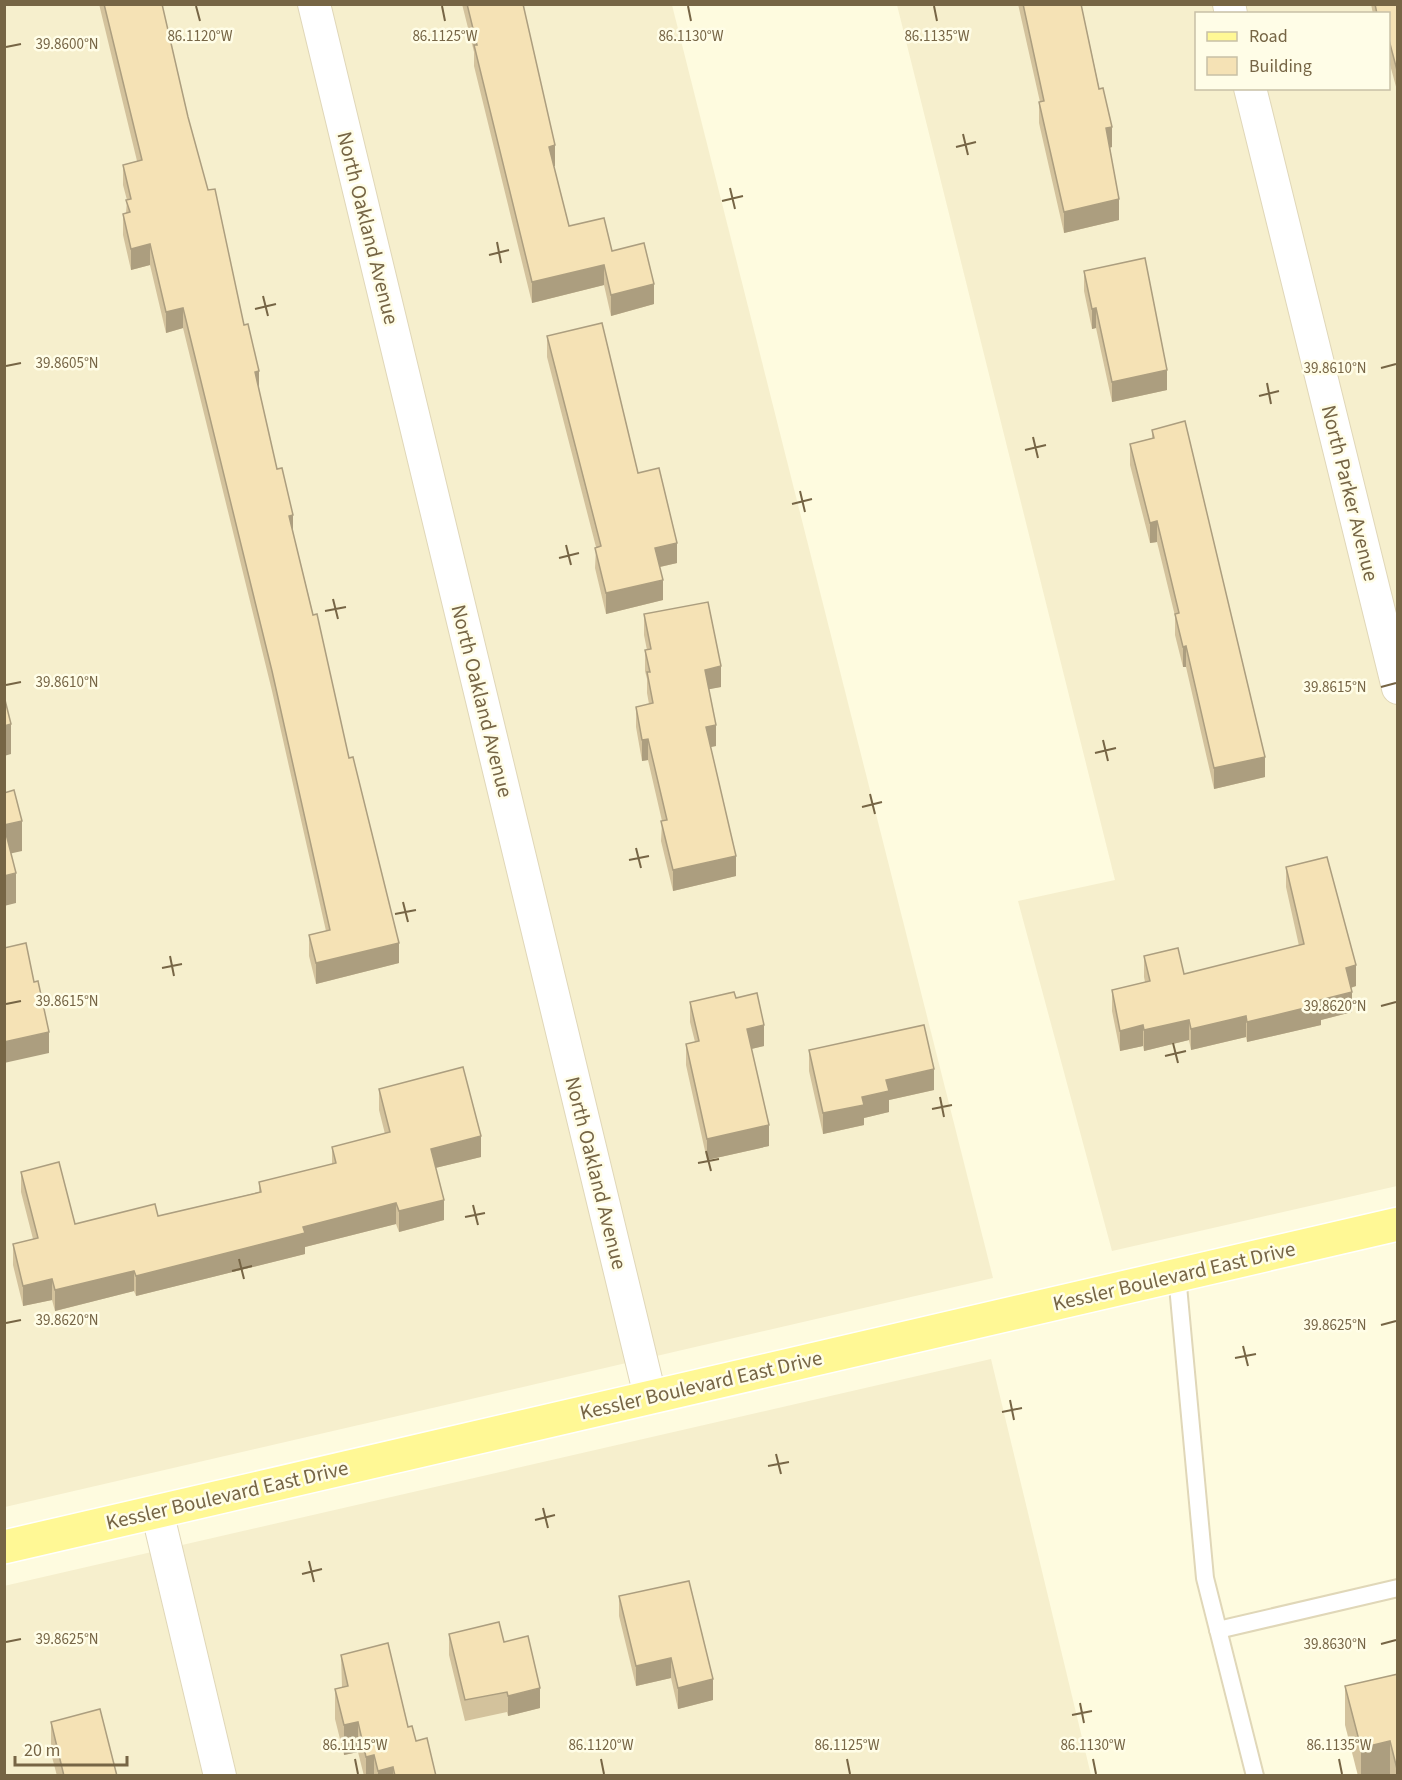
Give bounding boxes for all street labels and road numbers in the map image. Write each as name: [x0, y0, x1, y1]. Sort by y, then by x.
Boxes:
street label: North Oakland Avenue: [330, 128, 406, 328]
street label: North Parker Avenue: [1314, 402, 1386, 584]
street label: North Oakland Avenue: [444, 601, 520, 801]
street label: North Oakland Avenue: [558, 1073, 634, 1273]
street label: Kessler Boulevard East Drive: [1050, 1233, 1298, 1319]
street label: Kessler Boulevard East Drive: [577, 1342, 825, 1428]
street label: Kessler Boulevard East Drive: [103, 1452, 351, 1538]

